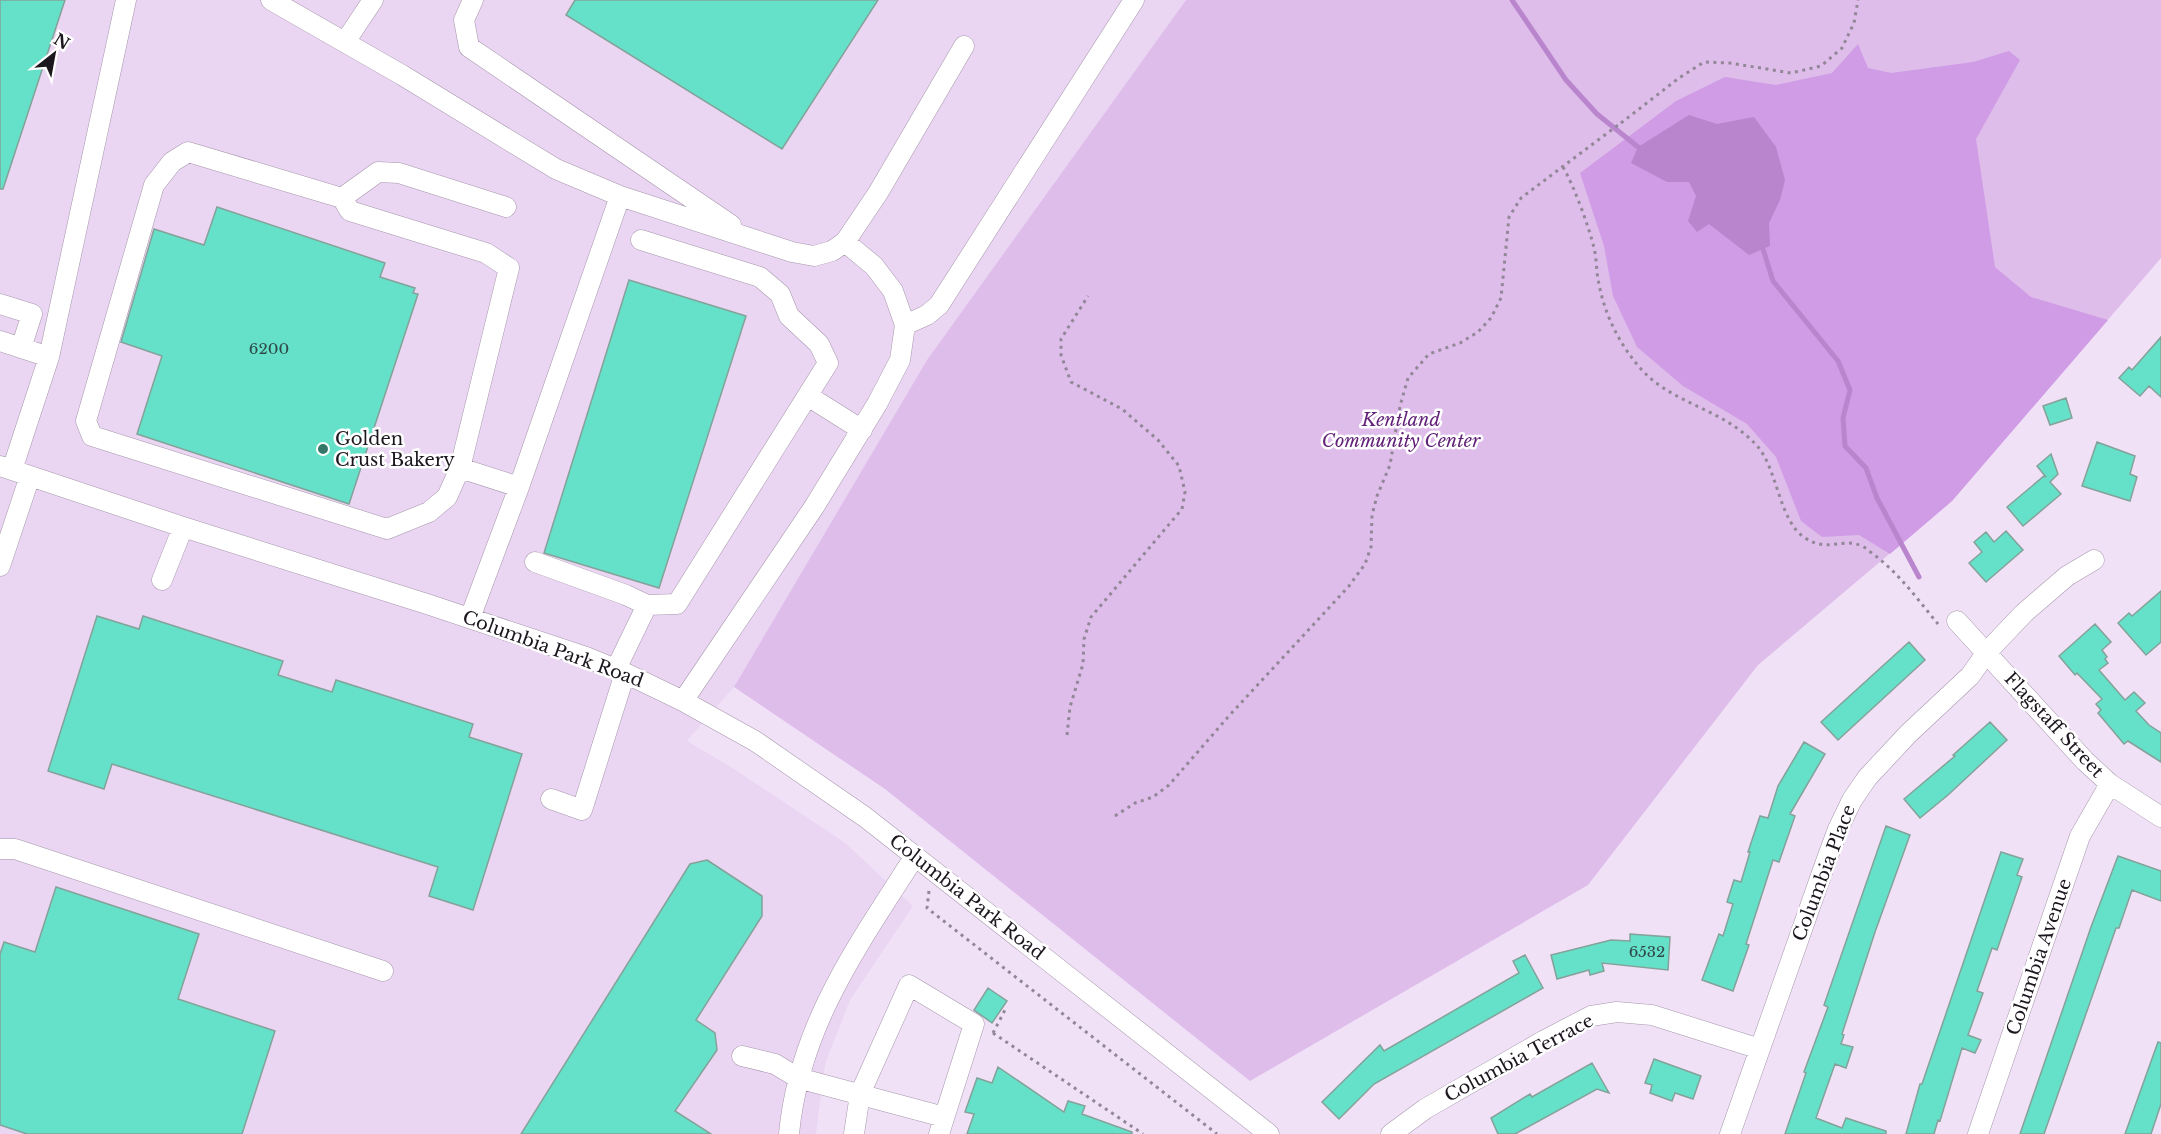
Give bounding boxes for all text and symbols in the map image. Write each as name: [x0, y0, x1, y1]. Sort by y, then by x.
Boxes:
north arrow: [24, 24, 84, 84]
text: N: [50, 29, 73, 54]
house number: 6200: [249, 339, 289, 358]
park label: Kentland Community Center: [1322, 409, 1481, 452]
place label: Golden Crust Bakery: [335, 428, 455, 471]
marker: Golden Crust Bakery: [316, 442, 330, 456]
street label: Columbia Park Road: [460, 606, 646, 692]
street label: Flagstaff Street: [2000, 668, 2109, 782]
street label: Columbia Place: [1788, 802, 1860, 944]
street label: Columbia Park Road: [885, 830, 1049, 964]
street label: Columbia Avenue: [2002, 876, 2076, 1038]
house number: 6532: [1629, 942, 1665, 961]
street label: Columbia Terrace: [1441, 1009, 1597, 1107]

